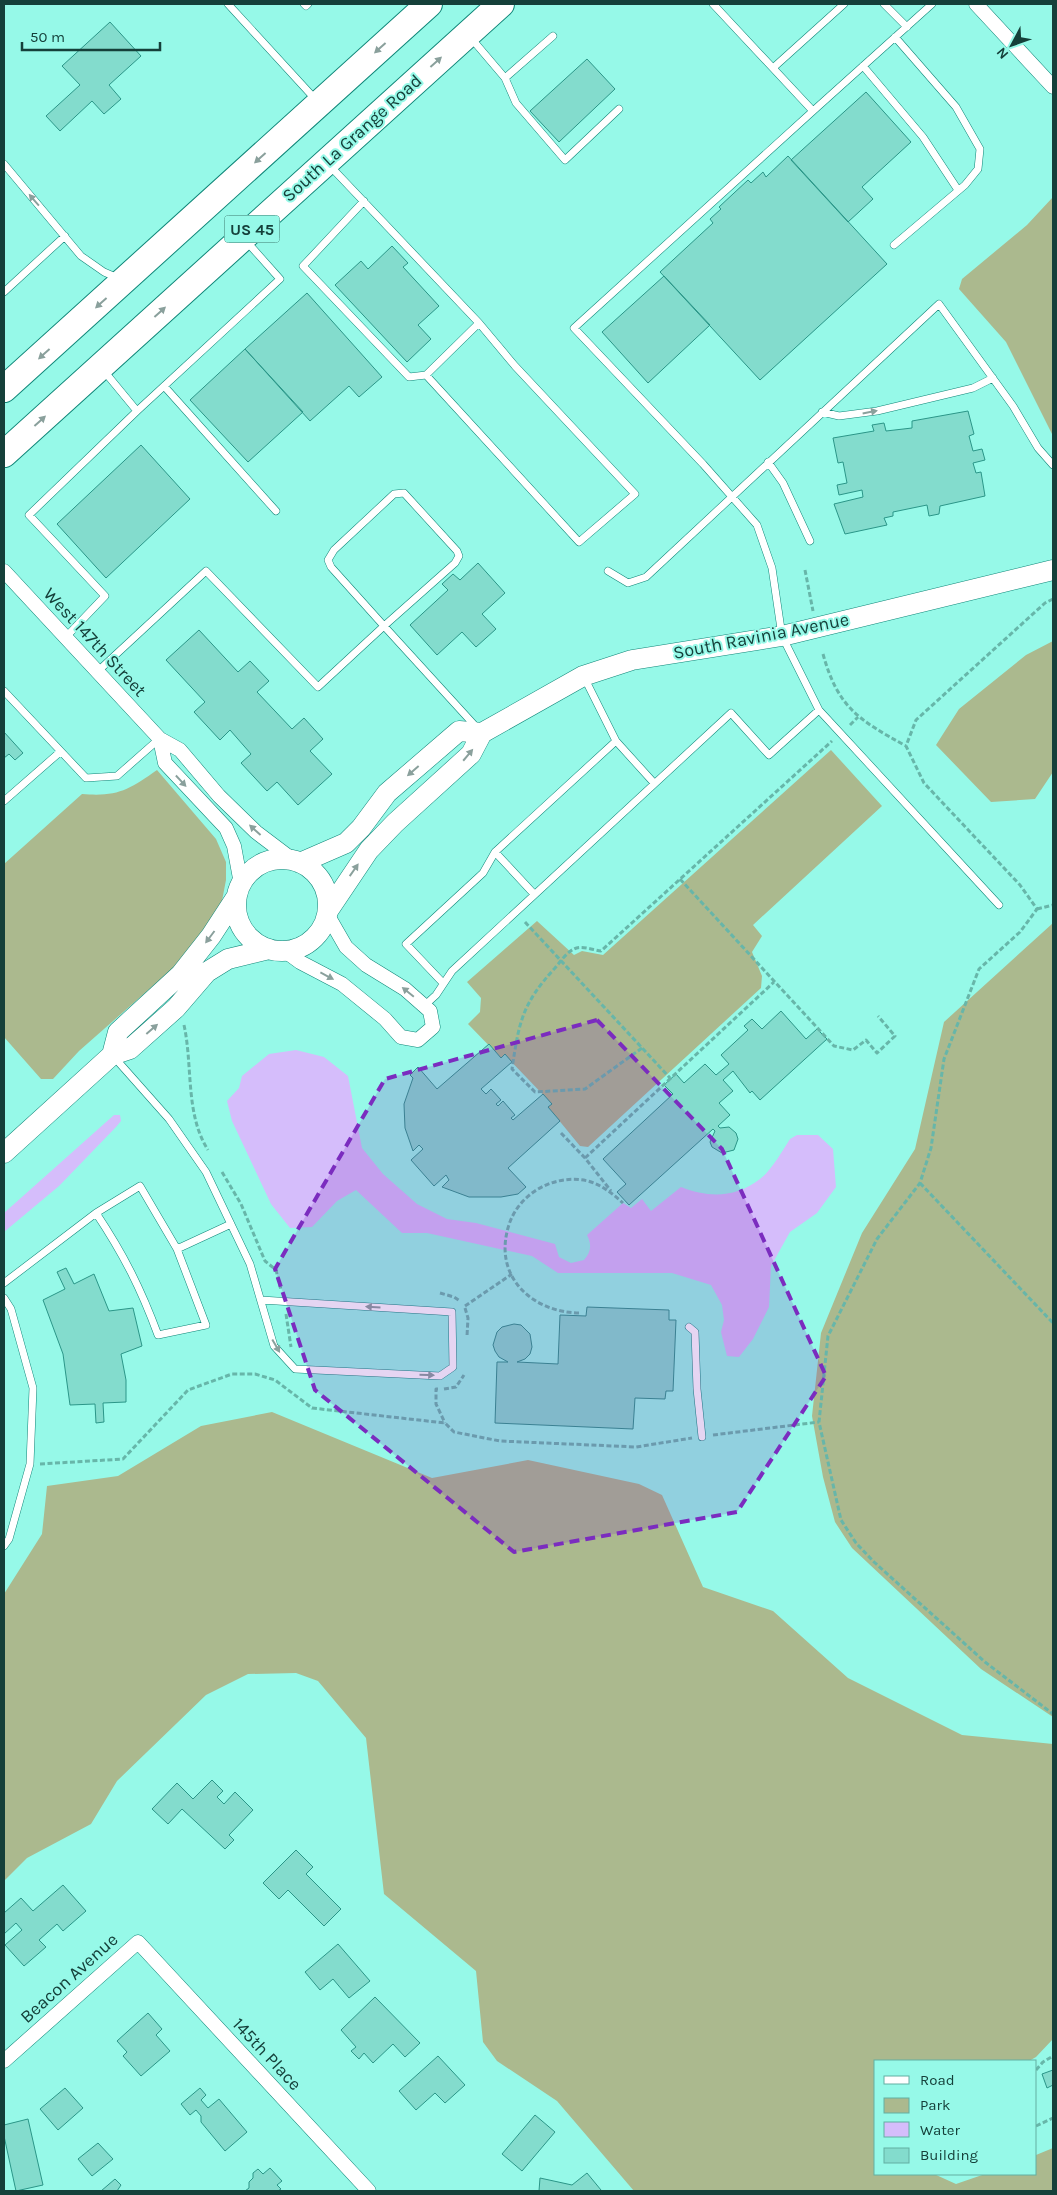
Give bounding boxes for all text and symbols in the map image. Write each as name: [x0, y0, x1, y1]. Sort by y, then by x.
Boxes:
scale bar: [22, 20, 160, 52]
north arrow: [987, 20, 1037, 70]
text: 50 m: [30, 28, 65, 46]
one-way arrow: [374, 42, 386, 54]
text: N: [993, 44, 1012, 63]
one-way arrow: [430, 56, 442, 68]
street label: South La Grange Road: [278, 70, 426, 206]
one-way arrow: [254, 152, 266, 164]
one-way arrow: [29, 193, 40, 206]
road number: US 45: [224, 215, 280, 242]
one-way arrow: [95, 297, 107, 309]
one-way arrow: [154, 306, 166, 318]
one-way arrow: [38, 348, 50, 360]
one-way arrow: [863, 408, 878, 416]
one-way arrow: [33, 416, 46, 427]
street label: West 147th Street: [39, 583, 151, 701]
street label: South Ravinia Avenue: [671, 608, 851, 664]
one-way arrow: [463, 748, 474, 761]
one-way arrow: [406, 765, 419, 776]
one-way arrow: [175, 774, 187, 786]
one-way arrow: [249, 824, 261, 836]
one-way arrow: [349, 864, 360, 877]
one-way arrow: [205, 930, 215, 944]
one-way arrow: [319, 972, 334, 980]
one-way arrow: [401, 986, 414, 997]
one-way arrow: [146, 1023, 158, 1035]
one-way arrow: [365, 1303, 381, 1311]
one-way arrow: [272, 1338, 280, 1353]
one-way arrow: [419, 1371, 435, 1379]
street label: Beacon Avenue: [16, 1928, 122, 2028]
street label: 145th Place: [228, 2013, 306, 2095]
legend: [874, 2060, 1037, 2175]
text: Road: [920, 2071, 955, 2089]
text: Park: [920, 2096, 950, 2114]
text: Water: [920, 2121, 961, 2139]
text: Building: [920, 2146, 978, 2164]

